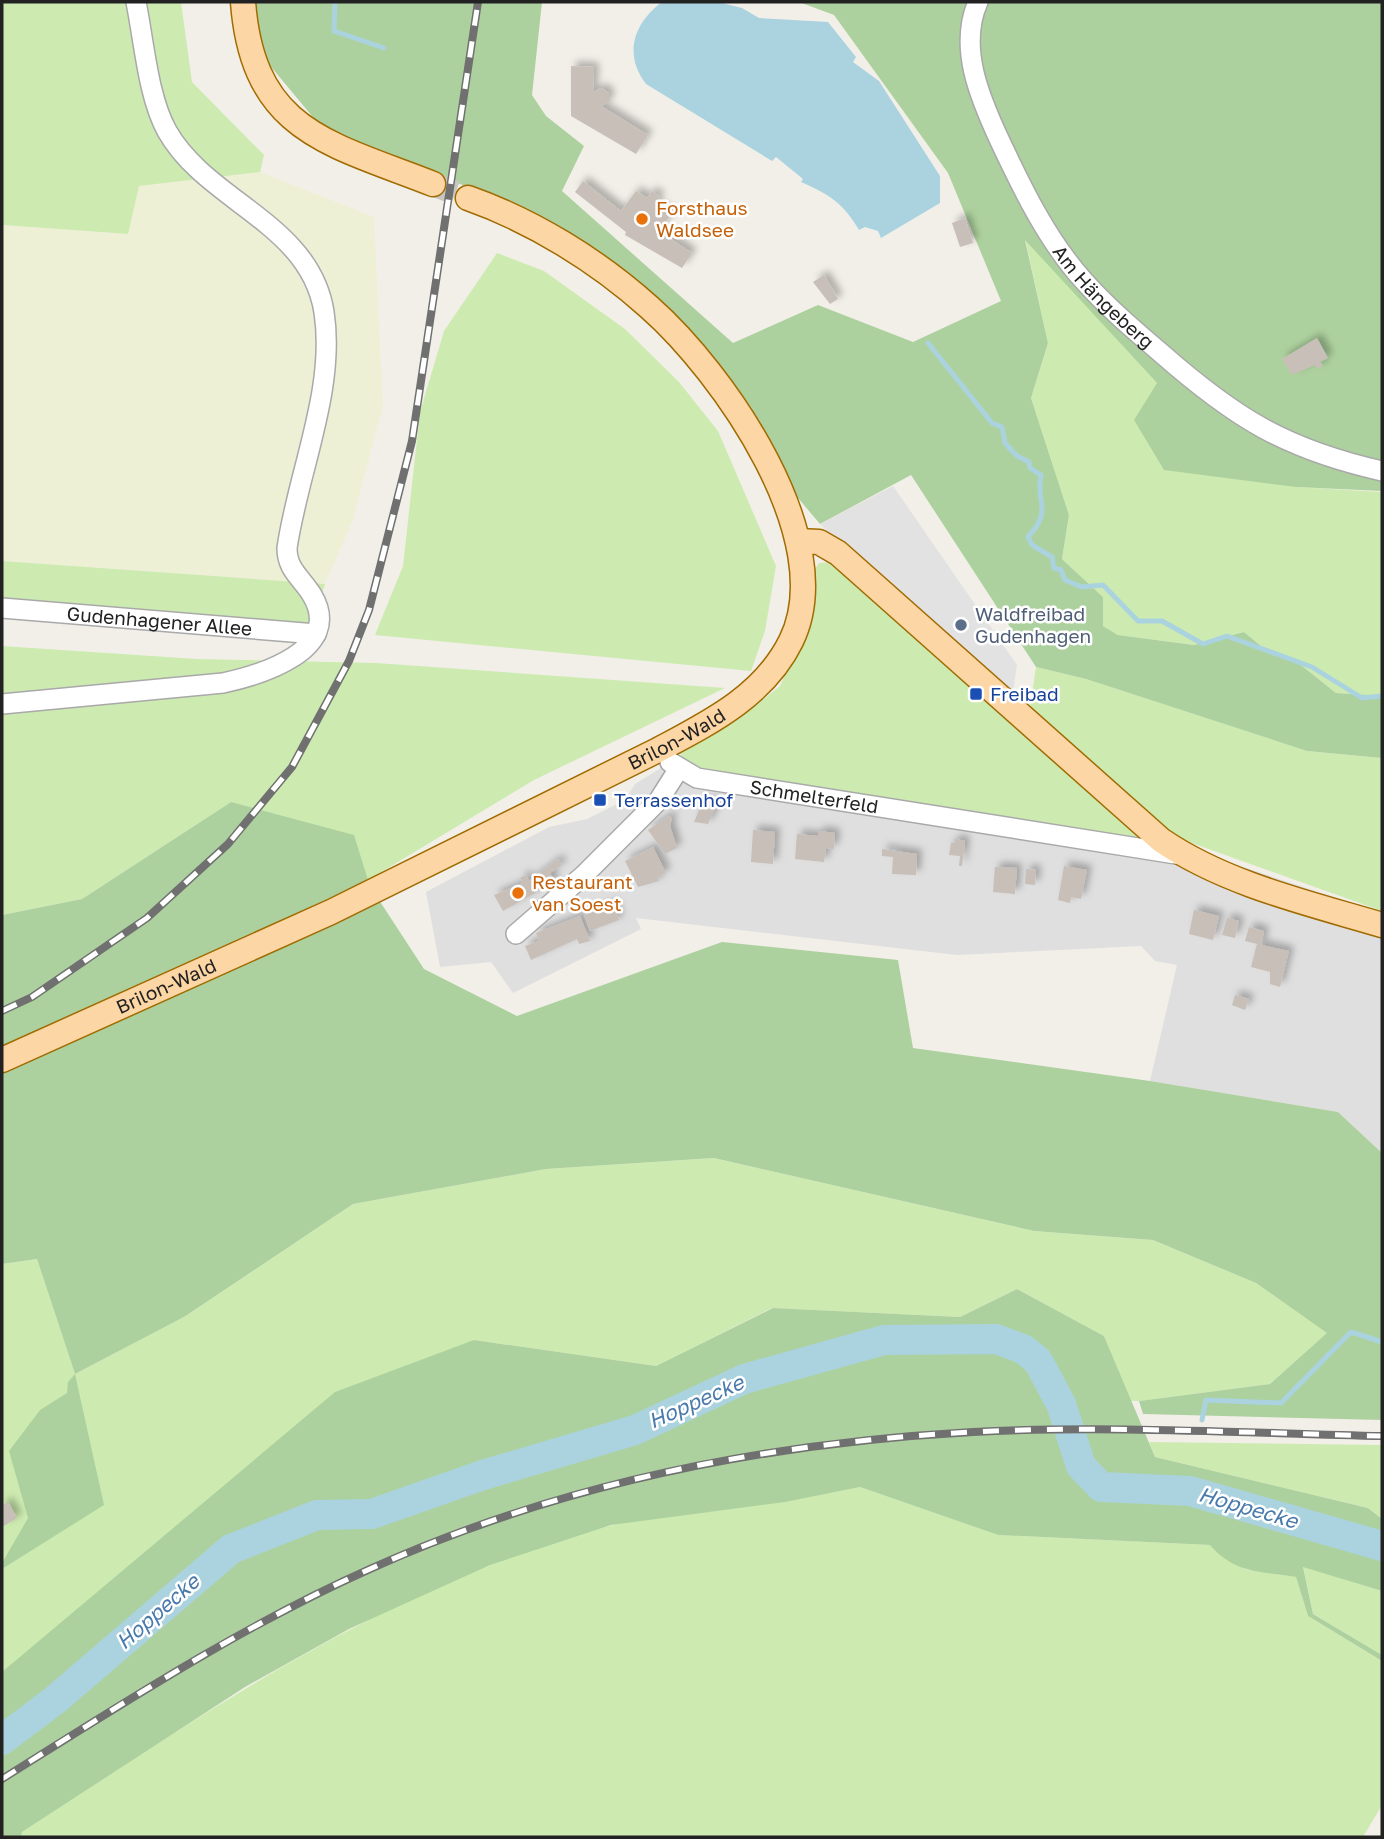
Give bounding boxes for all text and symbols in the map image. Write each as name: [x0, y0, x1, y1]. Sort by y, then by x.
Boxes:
place label: Forsthaus Waldsee: [656, 196, 748, 241]
marker: Forsthaus Waldsee: [634, 211, 650, 227]
street label: Am Hängeberg: [1048, 240, 1159, 353]
street label: Gudenhagener Allee: [66, 601, 253, 640]
place label: Waldfreibad Gudenhagen: [975, 602, 1091, 647]
marker: Waldfreibad Gudenhagen: [953, 617, 969, 633]
place label: Freibad: [990, 682, 1059, 705]
marker: Freibad: [968, 686, 984, 702]
street label: Brilon-Wald: [624, 703, 729, 774]
street label: Schmelterfeld: [748, 775, 880, 818]
place label: Terrassenhof: [614, 788, 733, 811]
marker: Terrassenhof: [592, 792, 608, 808]
place label: Restaurant van Soest: [532, 870, 633, 915]
marker: Restaurant van Soest: [510, 885, 526, 901]
street label: Brilon-Wald: [112, 953, 220, 1018]
water label: Hoppecke: [644, 1368, 749, 1434]
water label: Hoppecke: [1196, 1481, 1302, 1534]
water label: Hoppecke: [110, 1567, 206, 1654]

